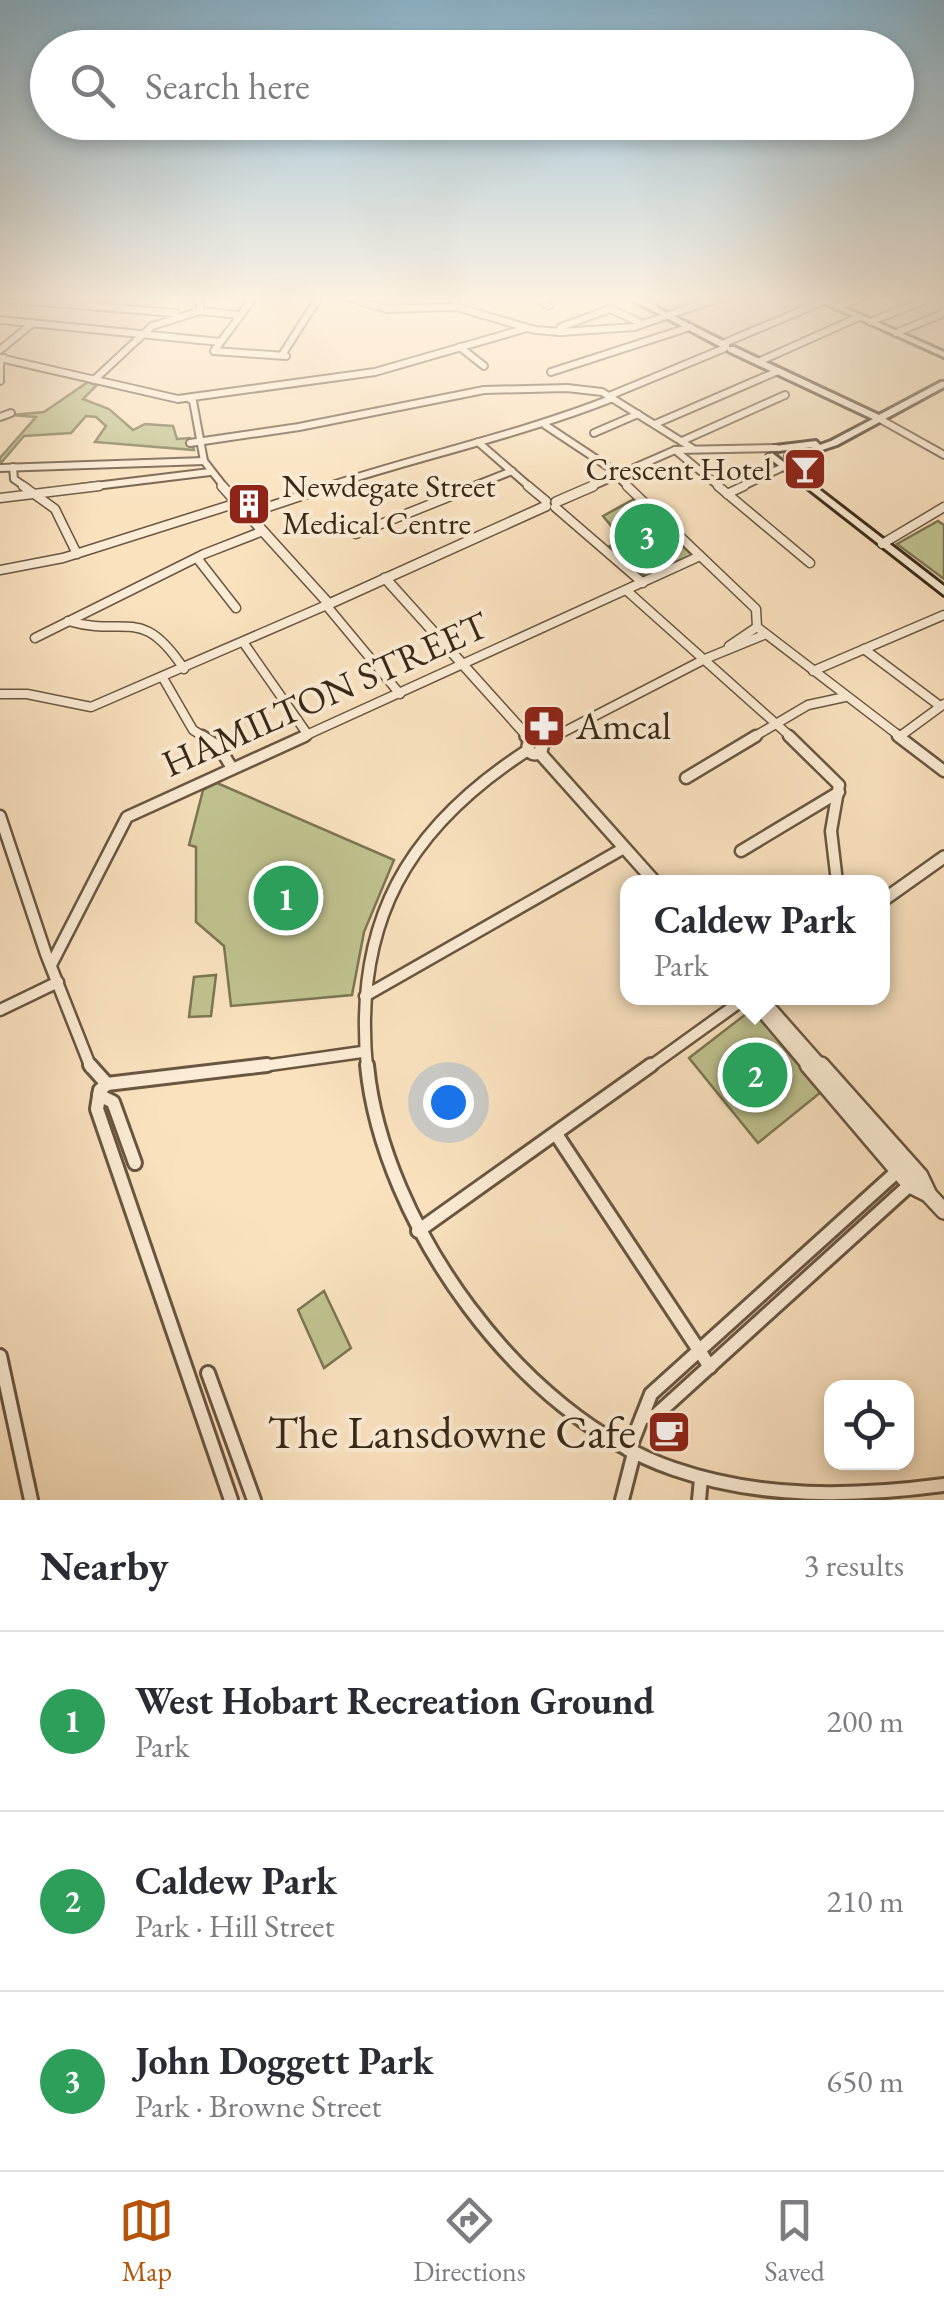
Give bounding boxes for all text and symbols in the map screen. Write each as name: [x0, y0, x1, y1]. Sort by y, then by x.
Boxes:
search box: [30, 30, 914, 140]
icon: search: [65, 58, 120, 113]
text: Search here: [145, 61, 310, 110]
bar icon: Crescent Hotel: [782, 446, 828, 492]
place label: Crescent Hotel: [586, 448, 772, 490]
place label: Newdegate Street Medical Centre: [282, 465, 496, 544]
building icon: Newdegate Street Medical Centre: [226, 481, 272, 527]
pin: 3: [614, 498, 680, 574]
street label: HAMILTON STREET: [154, 599, 496, 787]
place label: Amcal: [575, 701, 671, 750]
pharmacy icon: Amcal: [521, 703, 567, 749]
pin: 1: [254, 860, 318, 936]
popup: [620, 875, 890, 1005]
text: Caldew Park: [654, 895, 856, 944]
text: Park: [654, 944, 709, 986]
pin: 2: [722, 1038, 788, 1112]
your location: [423, 1077, 474, 1128]
map controls: [824, 1380, 914, 1470]
button: locate: [824, 1380, 914, 1470]
place label: The Lansdowne Cafe: [267, 1403, 636, 1461]
cafe icon: The Lansdowne Cafe: [646, 1409, 692, 1455]
text: Nearby: [40, 1538, 169, 1593]
text: 3 results: [804, 1544, 904, 1586]
text: West Hobart Recreation Ground: [135, 1676, 655, 1725]
text: 1: [64, 1700, 81, 1742]
text: 200 m: [827, 1700, 904, 1742]
text: Park: [135, 1725, 190, 1767]
text: Caldew Park: [135, 1856, 337, 1905]
text: 2: [64, 1880, 81, 1922]
text: 210 m: [827, 1880, 904, 1922]
text: Park · Hill Street: [135, 1905, 335, 1947]
text: John Doggett Park: [135, 2036, 433, 2085]
text: 3: [64, 2060, 81, 2102]
text: 650 m: [827, 2060, 904, 2102]
text: Park · Browne Street: [135, 2085, 382, 2127]
tab: Map: [119, 2193, 174, 2289]
tab: Directions: [413, 2193, 526, 2289]
tab: Saved: [765, 2193, 825, 2289]

